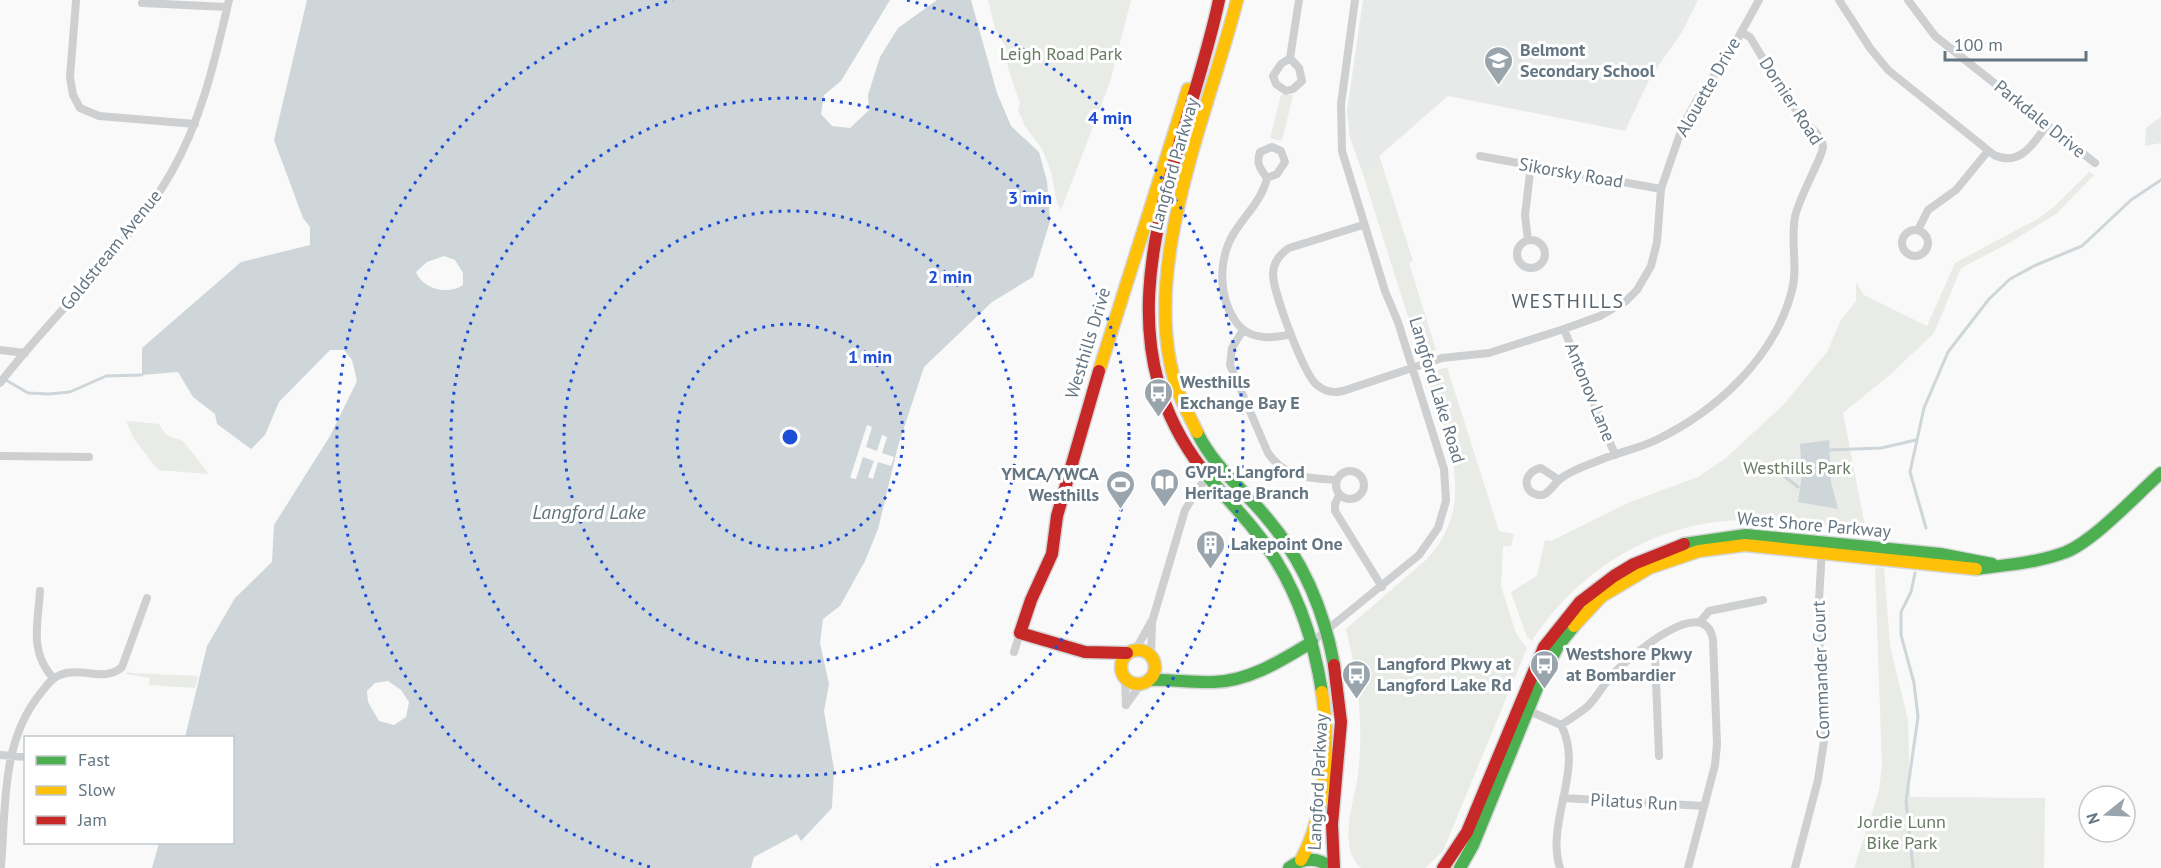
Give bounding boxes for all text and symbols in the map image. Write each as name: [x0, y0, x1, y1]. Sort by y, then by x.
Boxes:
scale bar: [1945, 24, 2086, 62]
street label: Alouette Drive: [1670, 33, 1745, 140]
text: 100 m: [1954, 33, 2003, 56]
place label: Belmont Secondary School: [1520, 38, 1655, 82]
park label: Leigh Road Park: [1000, 42, 1123, 65]
school or university icon: Belmont Secondary School: [1483, 44, 1515, 86]
street label: Dornier Road: [1754, 52, 1828, 149]
street label: Parkdale Drive: [1990, 75, 2091, 163]
street label: Langford Parkway: [1144, 94, 1204, 233]
text: 4 min: [1088, 106, 1132, 129]
street label: Sikorsky Road: [1517, 152, 1625, 193]
street label: Goldstream Avenue: [55, 185, 166, 315]
text: 3 min: [1008, 186, 1052, 209]
text: 2 min: [928, 265, 972, 288]
street label: Westhills Drive: [1060, 285, 1115, 401]
district label: WESTHILLS: [1511, 288, 1625, 314]
street label: Langford Lake Road: [1404, 314, 1471, 466]
street label: Antonov Lane: [1560, 339, 1621, 445]
text: 1 min: [848, 345, 892, 368]
place label: Westhills Exchange Bay E: [1180, 370, 1300, 414]
bus stop icon: Westhills Exchange Bay E: [1143, 376, 1175, 418]
centre of rings: [780, 427, 800, 447]
park label: Westhills Park: [1743, 456, 1851, 479]
place label: GVPL: Langford Heritage Branch: [1185, 460, 1309, 504]
place label: YMCA/YWCA Westhills: [1000, 462, 1099, 506]
library icon: GVPL: Langford Heritage Branch: [1148, 466, 1180, 508]
sports icon: YMCA/YWCA Westhills: [1104, 468, 1136, 510]
water label: Langford Lake: [532, 499, 647, 525]
street label: West Shore Parkway: [1736, 506, 1893, 543]
building icon: Lakepoint One: [1194, 528, 1226, 570]
place label: Lakepoint One: [1231, 532, 1343, 555]
street label: Commander Court: [1807, 600, 1834, 740]
place label: Westshore Pkwy at Bombardier: [1566, 642, 1692, 686]
bus stop icon: Westshore Pkwy at Bombardier: [1529, 648, 1561, 690]
place label: Langford Pkwy at Langford Lake Rd: [1377, 652, 1512, 696]
bus stop icon: Langford Pkwy at Langford Lake Rd: [1340, 658, 1372, 700]
street label: Langford Parkway: [1302, 712, 1333, 851]
legend: [24, 736, 234, 844]
text: Fast: [78, 748, 110, 771]
text: Slow: [78, 778, 116, 801]
north arrow: [2077, 784, 2137, 844]
street label: Pilatus Run: [1590, 788, 1678, 815]
text: Jam: [77, 808, 107, 831]
park label: Jordie Lunn Bike Park: [1857, 810, 1946, 854]
text: N: [2082, 811, 2104, 827]

